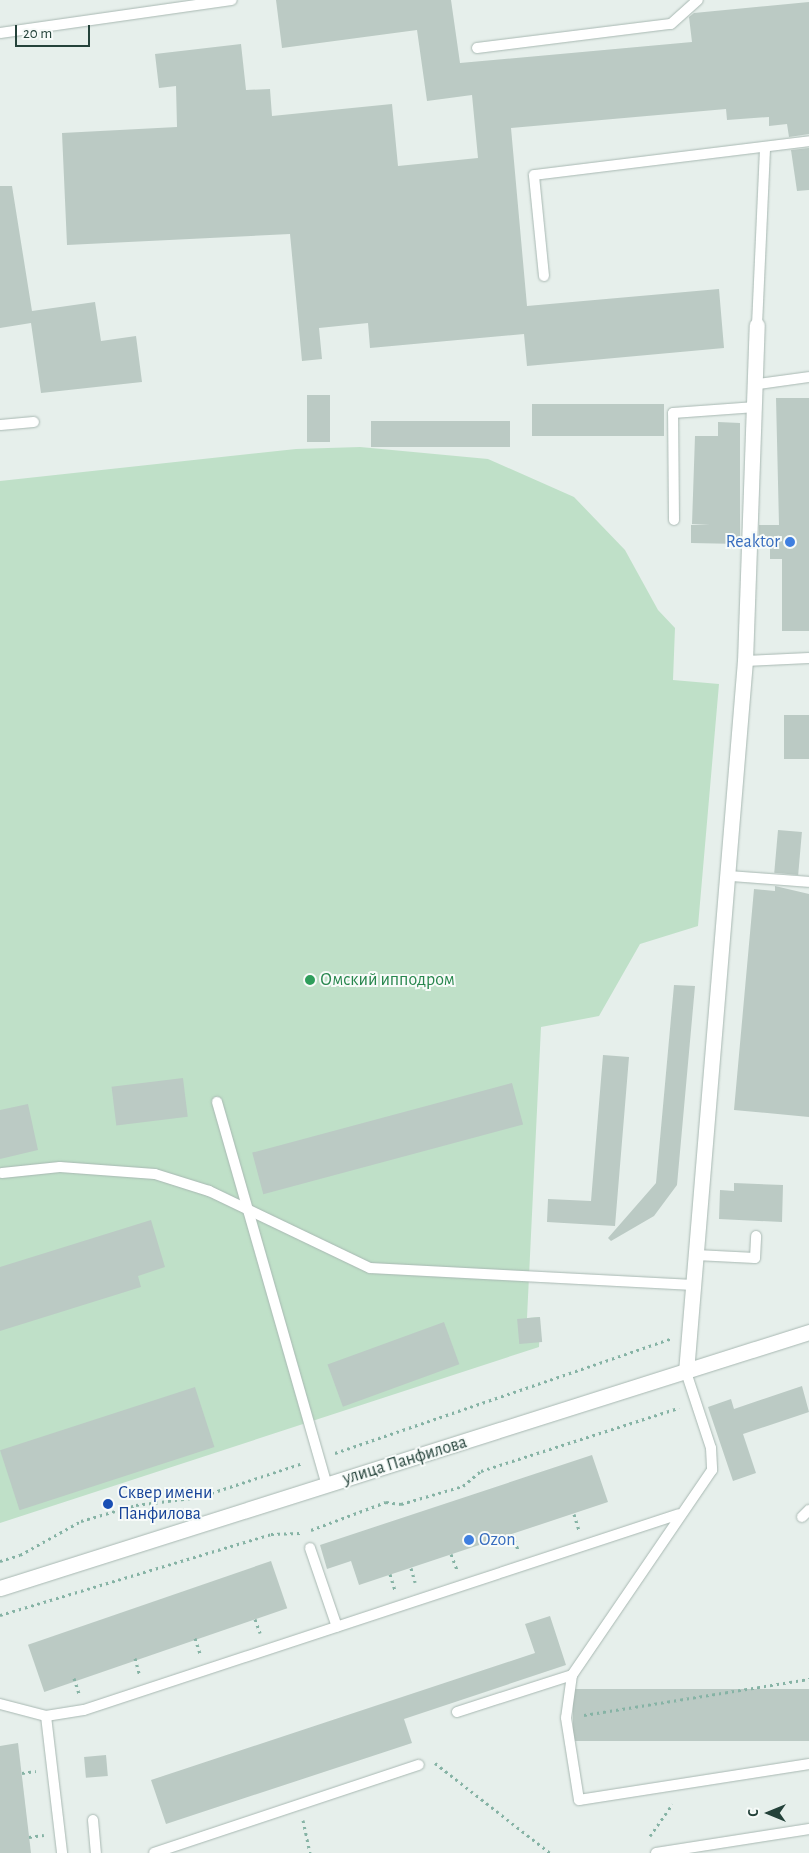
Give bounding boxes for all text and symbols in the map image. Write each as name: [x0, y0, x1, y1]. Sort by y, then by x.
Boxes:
scale bar: [18, 15, 92, 47]
text: 20 m: [23, 26, 52, 41]
place label: Reaktor: [726, 531, 780, 553]
marker: Reaktor: [784, 536, 796, 548]
place label: Омский ипподром: [320, 969, 455, 991]
marker: Омский ипподром: [304, 974, 316, 986]
street label: улица Панфилова: [340, 1432, 470, 1490]
place label: Сквер имени Панфилова: [118, 1483, 212, 1526]
marker: Сквер имени Панфилова: [102, 1498, 114, 1510]
place label: Ozon: [479, 1529, 516, 1551]
marker: Ozon: [463, 1534, 475, 1546]
north arrow: [744, 1788, 794, 1838]
text: С: [747, 1809, 761, 1817]

